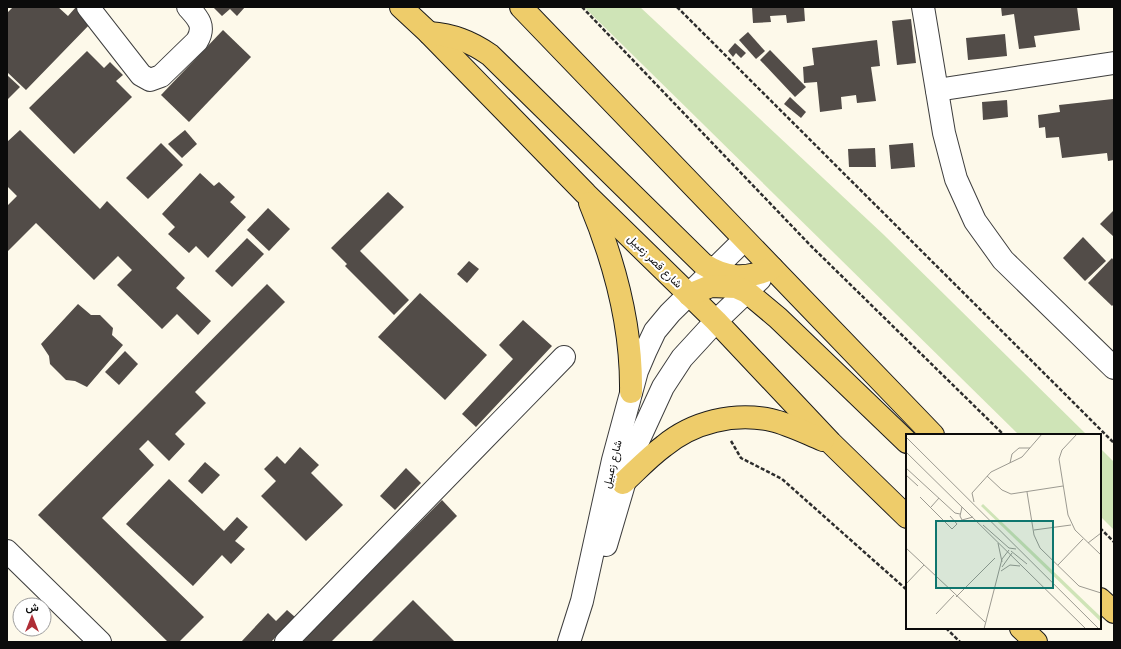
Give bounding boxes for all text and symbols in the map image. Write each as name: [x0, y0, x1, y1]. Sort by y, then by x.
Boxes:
street label: شارع قصر زعبيل: [623, 231, 686, 293]
inset map: [906, 434, 1101, 629]
street label: شارع زعبيل: [599, 438, 628, 490]
north arrow: [12, 597, 52, 637]
text: ش: [25, 600, 39, 617]

